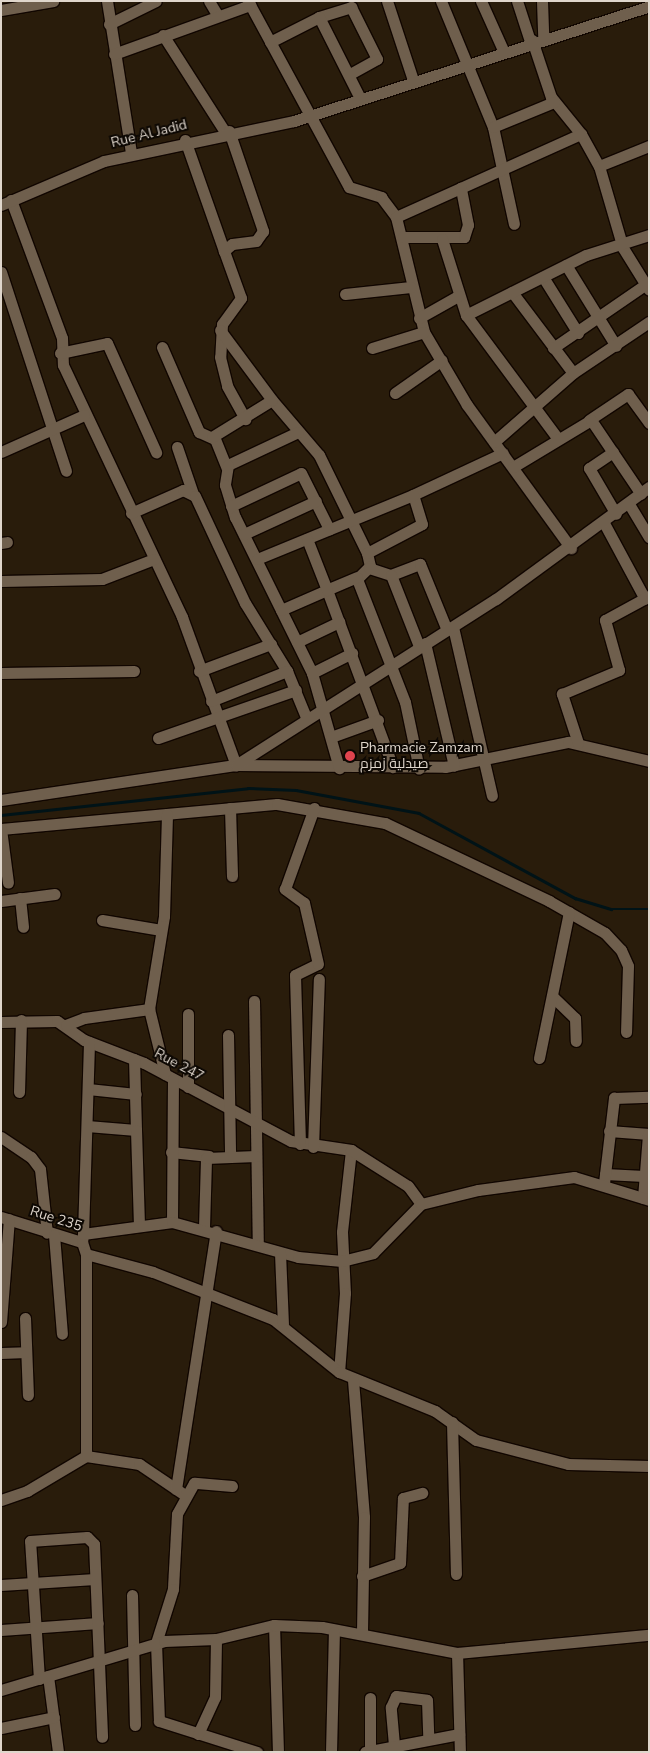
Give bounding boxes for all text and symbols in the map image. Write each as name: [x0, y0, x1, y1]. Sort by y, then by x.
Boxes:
street label: Rue Al Jadid: [109, 116, 189, 152]
place label: Pharmacie Zamzam صيدلية زمزم: [360, 740, 483, 772]
marker: Pharmacie Zamzam صيدلية زمزم: [344, 750, 356, 762]
street label: Rue 247: [151, 1045, 207, 1085]
street label: Rue 235: [28, 1203, 84, 1235]

